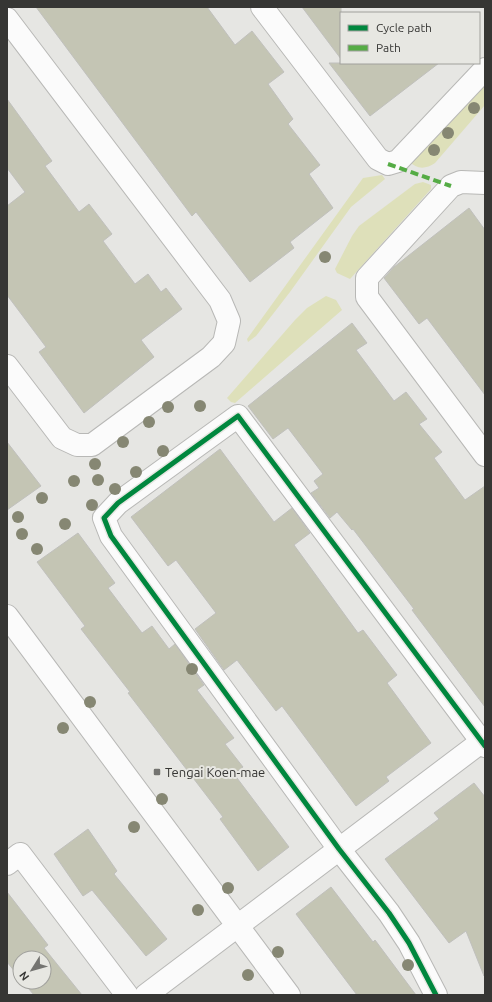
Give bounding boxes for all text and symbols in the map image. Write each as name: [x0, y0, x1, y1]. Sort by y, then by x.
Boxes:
legend: [340, 12, 480, 64]
text: Cycle path: [376, 21, 432, 34]
text: Path: [376, 41, 401, 54]
place label: Tengai Koen-mae: [165, 765, 265, 779]
marker: Tengai Koen-mae: [152, 767, 162, 777]
north arrow: [12, 950, 52, 990]
text: N: [17, 969, 31, 983]

